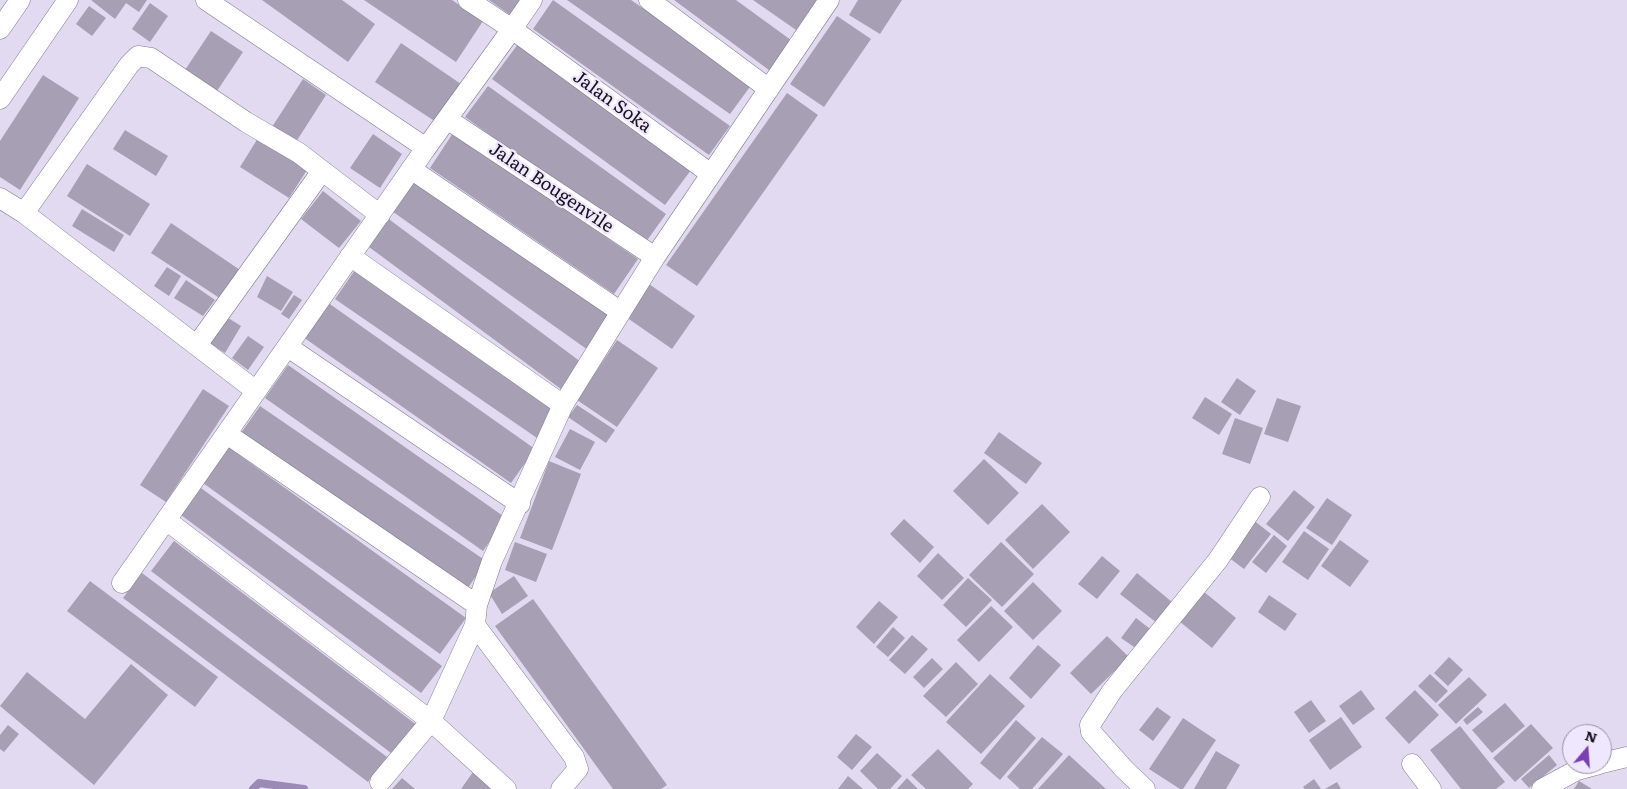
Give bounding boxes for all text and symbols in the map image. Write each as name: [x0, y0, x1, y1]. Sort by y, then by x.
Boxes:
street label: Jalan Soka: [569, 66, 655, 138]
street label: Jalan Bougenvile: [485, 138, 617, 238]
north arrow: [1562, 724, 1612, 774]
text: N: [1583, 724, 1600, 747]

